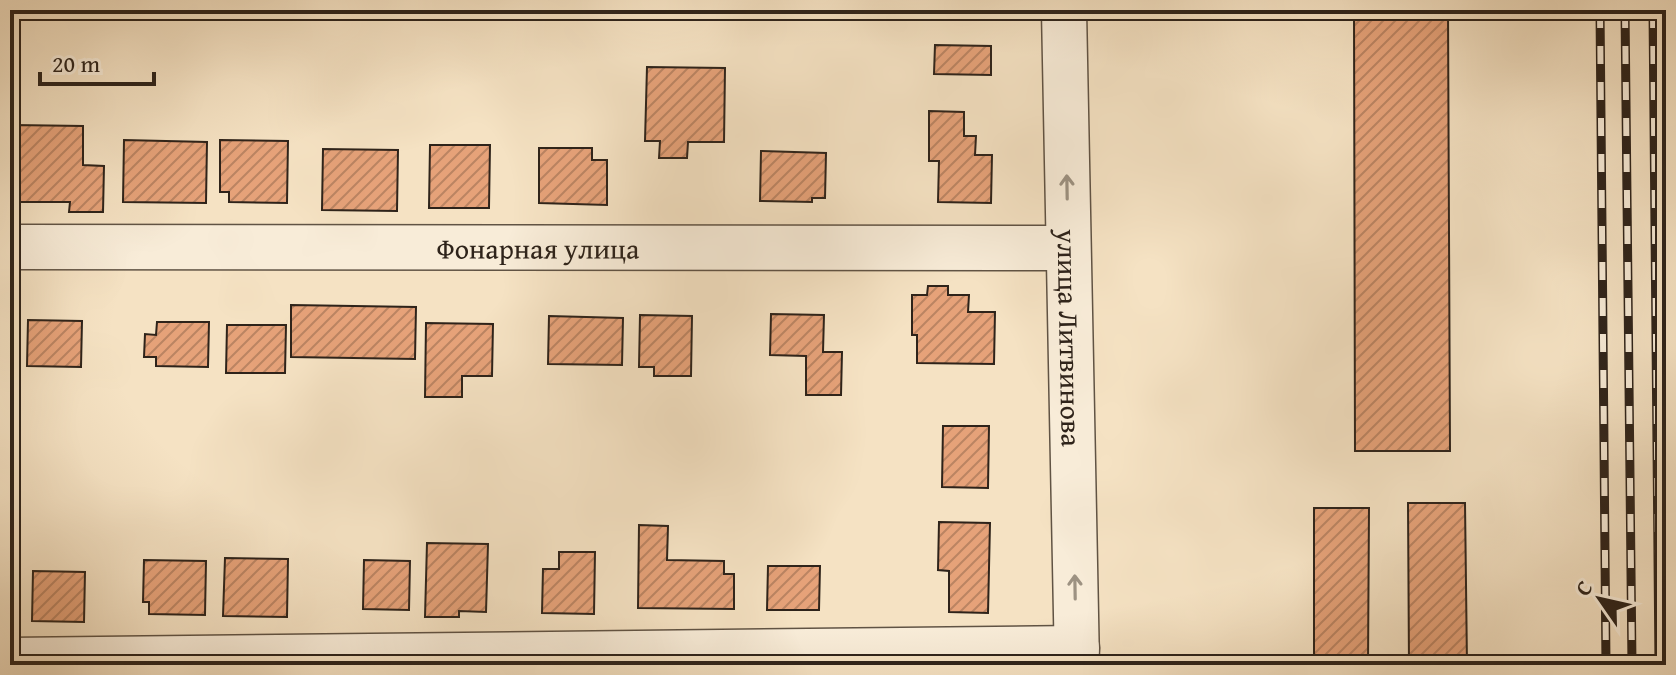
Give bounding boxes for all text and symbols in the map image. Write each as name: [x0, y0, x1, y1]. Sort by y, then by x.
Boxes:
scale bar: [40, 36, 154, 86]
text: 20 m: [52, 46, 100, 81]
one-way arrow: [1059, 174, 1075, 201]
street label: Фонарная улица: [437, 227, 640, 268]
street label: улица Литвинова: [1048, 228, 1093, 448]
north arrow: [1560, 559, 1640, 639]
one-way arrow: [1068, 574, 1083, 601]
text: С: [1567, 574, 1600, 602]

